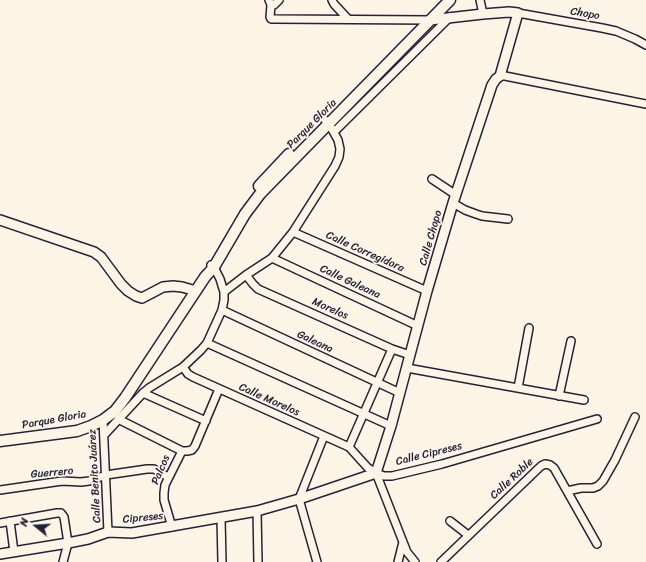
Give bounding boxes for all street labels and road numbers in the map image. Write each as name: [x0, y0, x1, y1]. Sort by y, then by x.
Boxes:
street label: Chopo: [569, 5, 601, 23]
street label: Parque Gloria: [284, 96, 340, 152]
street label: Calle Chopo: [417, 209, 445, 267]
street label: Calle Corregidora: [324, 229, 406, 275]
street label: Calle Galeana: [318, 262, 382, 302]
street label: Morelos: [310, 295, 350, 323]
street label: Galeana: [295, 328, 335, 356]
street label: Calle Morelos: [237, 381, 301, 419]
street label: Parque Gloria: [21, 408, 87, 432]
street label: Calle Benito Juárez: [86, 429, 104, 523]
street label: Calle Cipreses: [394, 439, 464, 469]
street label: Palcos: [149, 453, 173, 487]
street label: Calle Roble: [488, 456, 536, 502]
street label: Guerrero: [30, 465, 74, 481]
street label: Cipreses: [122, 509, 164, 527]

